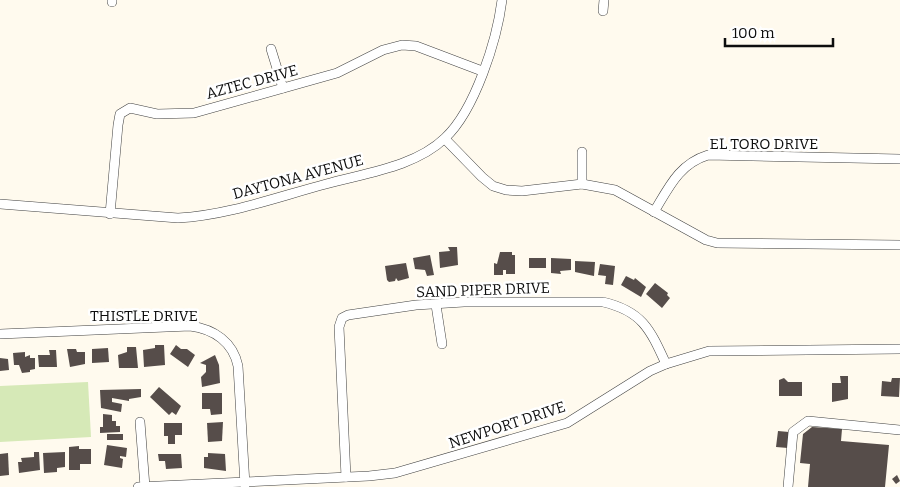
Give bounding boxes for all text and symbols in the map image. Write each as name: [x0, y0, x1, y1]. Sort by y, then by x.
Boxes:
scale bar: [725, 15, 832, 47]
text: 100 m: [732, 24, 775, 42]
street label: AZTEC DRIVE: [204, 61, 300, 103]
street label: EL TORO DRIVE: [710, 135, 818, 153]
street label: DAYTONA AVENUE: [231, 151, 365, 203]
street label: SAND PIPER DRIVE: [416, 279, 550, 301]
street label: THISTLE DRIVE: [90, 307, 198, 325]
street label: NEWPORT DRIVE: [446, 398, 568, 452]

